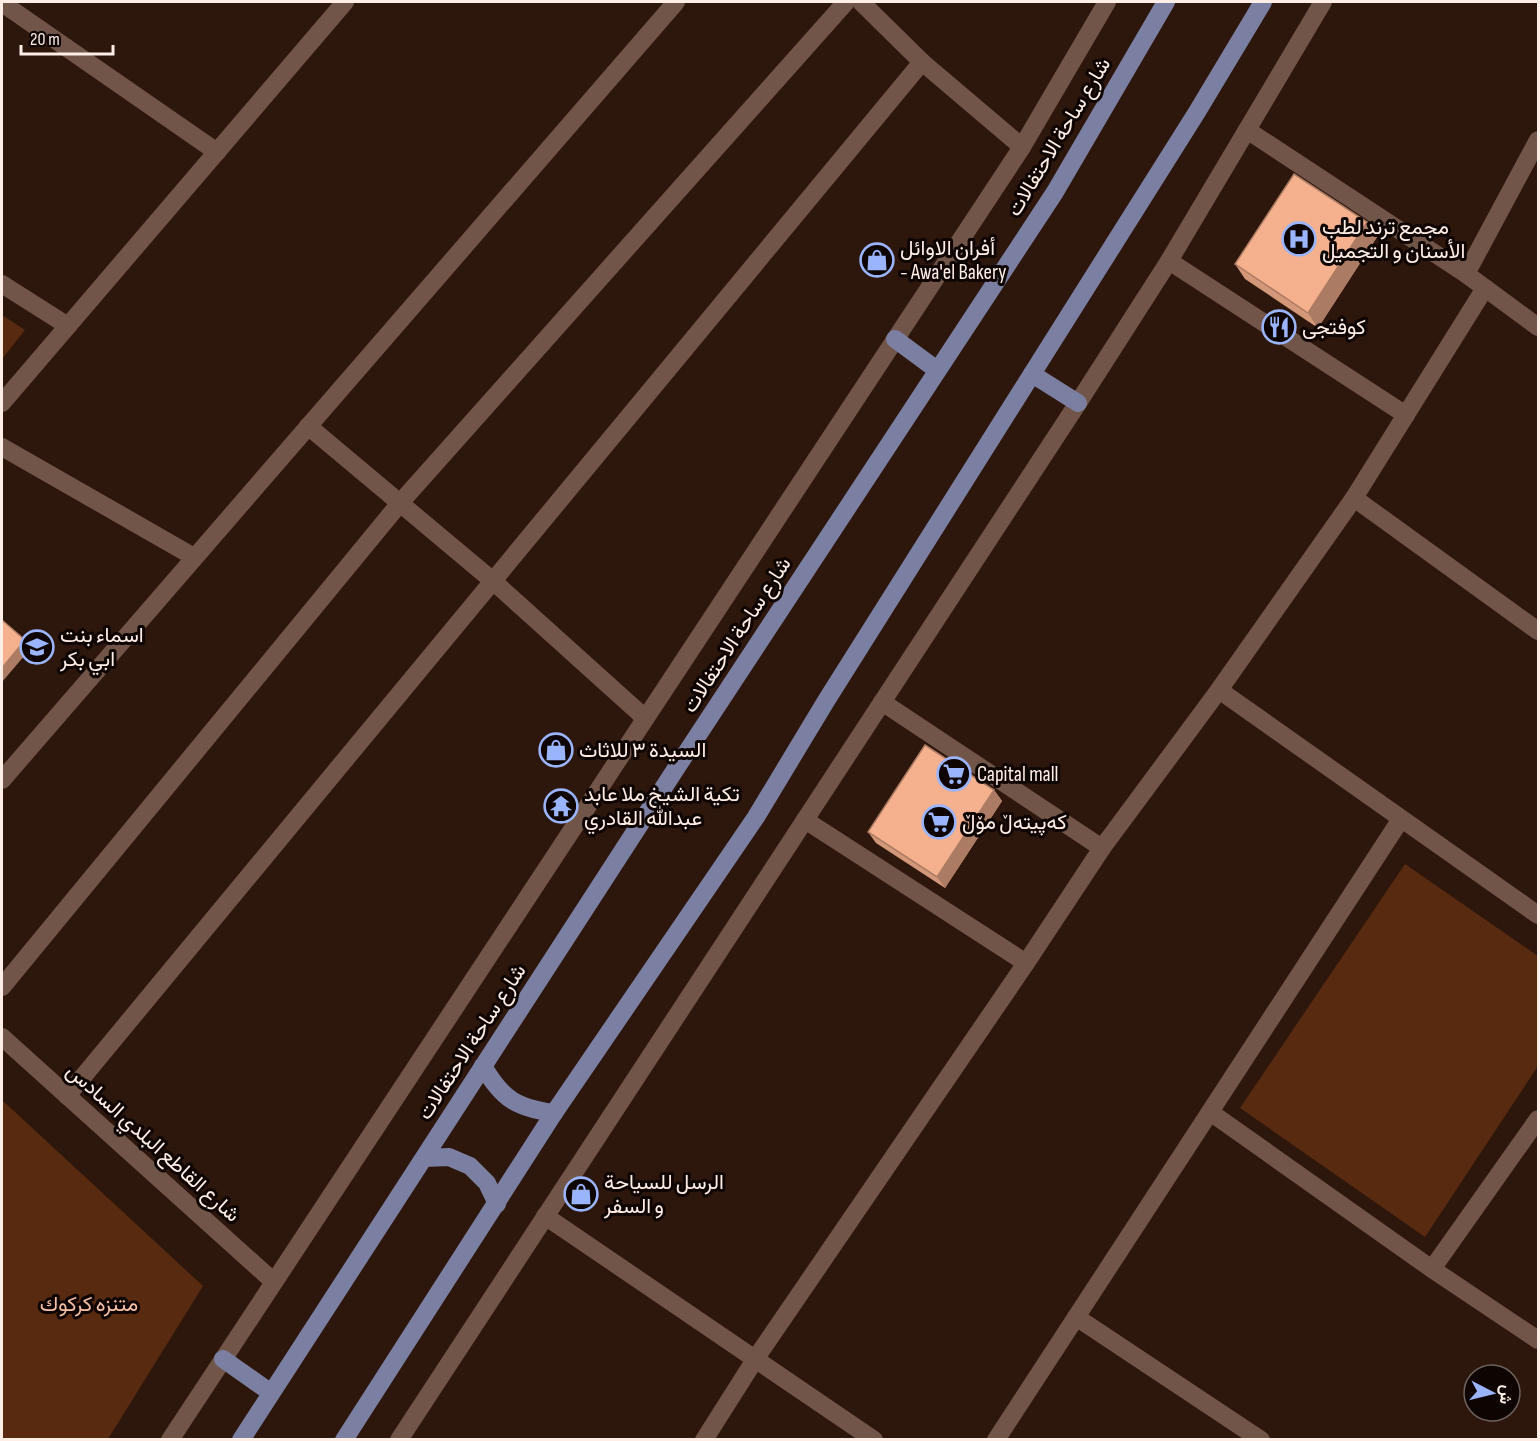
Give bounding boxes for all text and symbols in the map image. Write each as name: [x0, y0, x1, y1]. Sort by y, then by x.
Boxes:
scale bar: [21, 18, 112, 56]
text: 20 m: [30, 29, 60, 50]
street label: شارع ساحة الاحتفالات: [1002, 53, 1117, 221]
place label: مجمع ترند لطب الأسنان و التجميل: [1322, 215, 1465, 264]
hospital icon: مجمع ترند لطب الأسنان و التجميل: [1281, 221, 1317, 257]
place label: أفران الاوائل - Awa'el Bakery: [900, 236, 1006, 285]
shop icon: أفران الاوائل - Awa'el Bakery: [859, 242, 895, 278]
restaurant icon: كوفتجى: [1261, 309, 1297, 345]
place label: كوفتجى: [1302, 315, 1366, 340]
street label: شارع ساحة الاحتفالات: [677, 552, 797, 718]
place label: اسماء بنت ابي بكر: [59, 623, 144, 676]
school or university icon: اسماء بنت ابي بكر: [19, 629, 55, 665]
shop icon: السيدة ٣ للاثاث: [538, 732, 574, 768]
place label: السيدة ٣ للاثاث: [579, 738, 706, 763]
supermarket icon: Capital mall: [936, 756, 972, 792]
place label: Capital mall: [977, 762, 1059, 787]
place label: تكية الشيخ ملا عابد عبدالله القادري: [584, 782, 740, 835]
temple icon: تكية الشيخ ملا عابد عبدالله القادري: [543, 788, 579, 824]
supermarket icon: کەپیتەڵ مۆڵ: [921, 804, 957, 840]
place label: کەپیتەڵ مۆڵ: [962, 810, 1067, 836]
street label: شارع ساحة الاحتفالات: [412, 959, 532, 1125]
street label: شارع القاطع البلدي السادس: [58, 1058, 245, 1231]
place label: الرسل للسياحة و السفر: [603, 1170, 724, 1219]
shop icon: الرسل للسياحة و السفر: [563, 1176, 599, 1212]
park label: متنزه كركوك: [40, 1292, 138, 1317]
north arrow: [1462, 1363, 1522, 1423]
text: ش: [1495, 1384, 1516, 1405]

